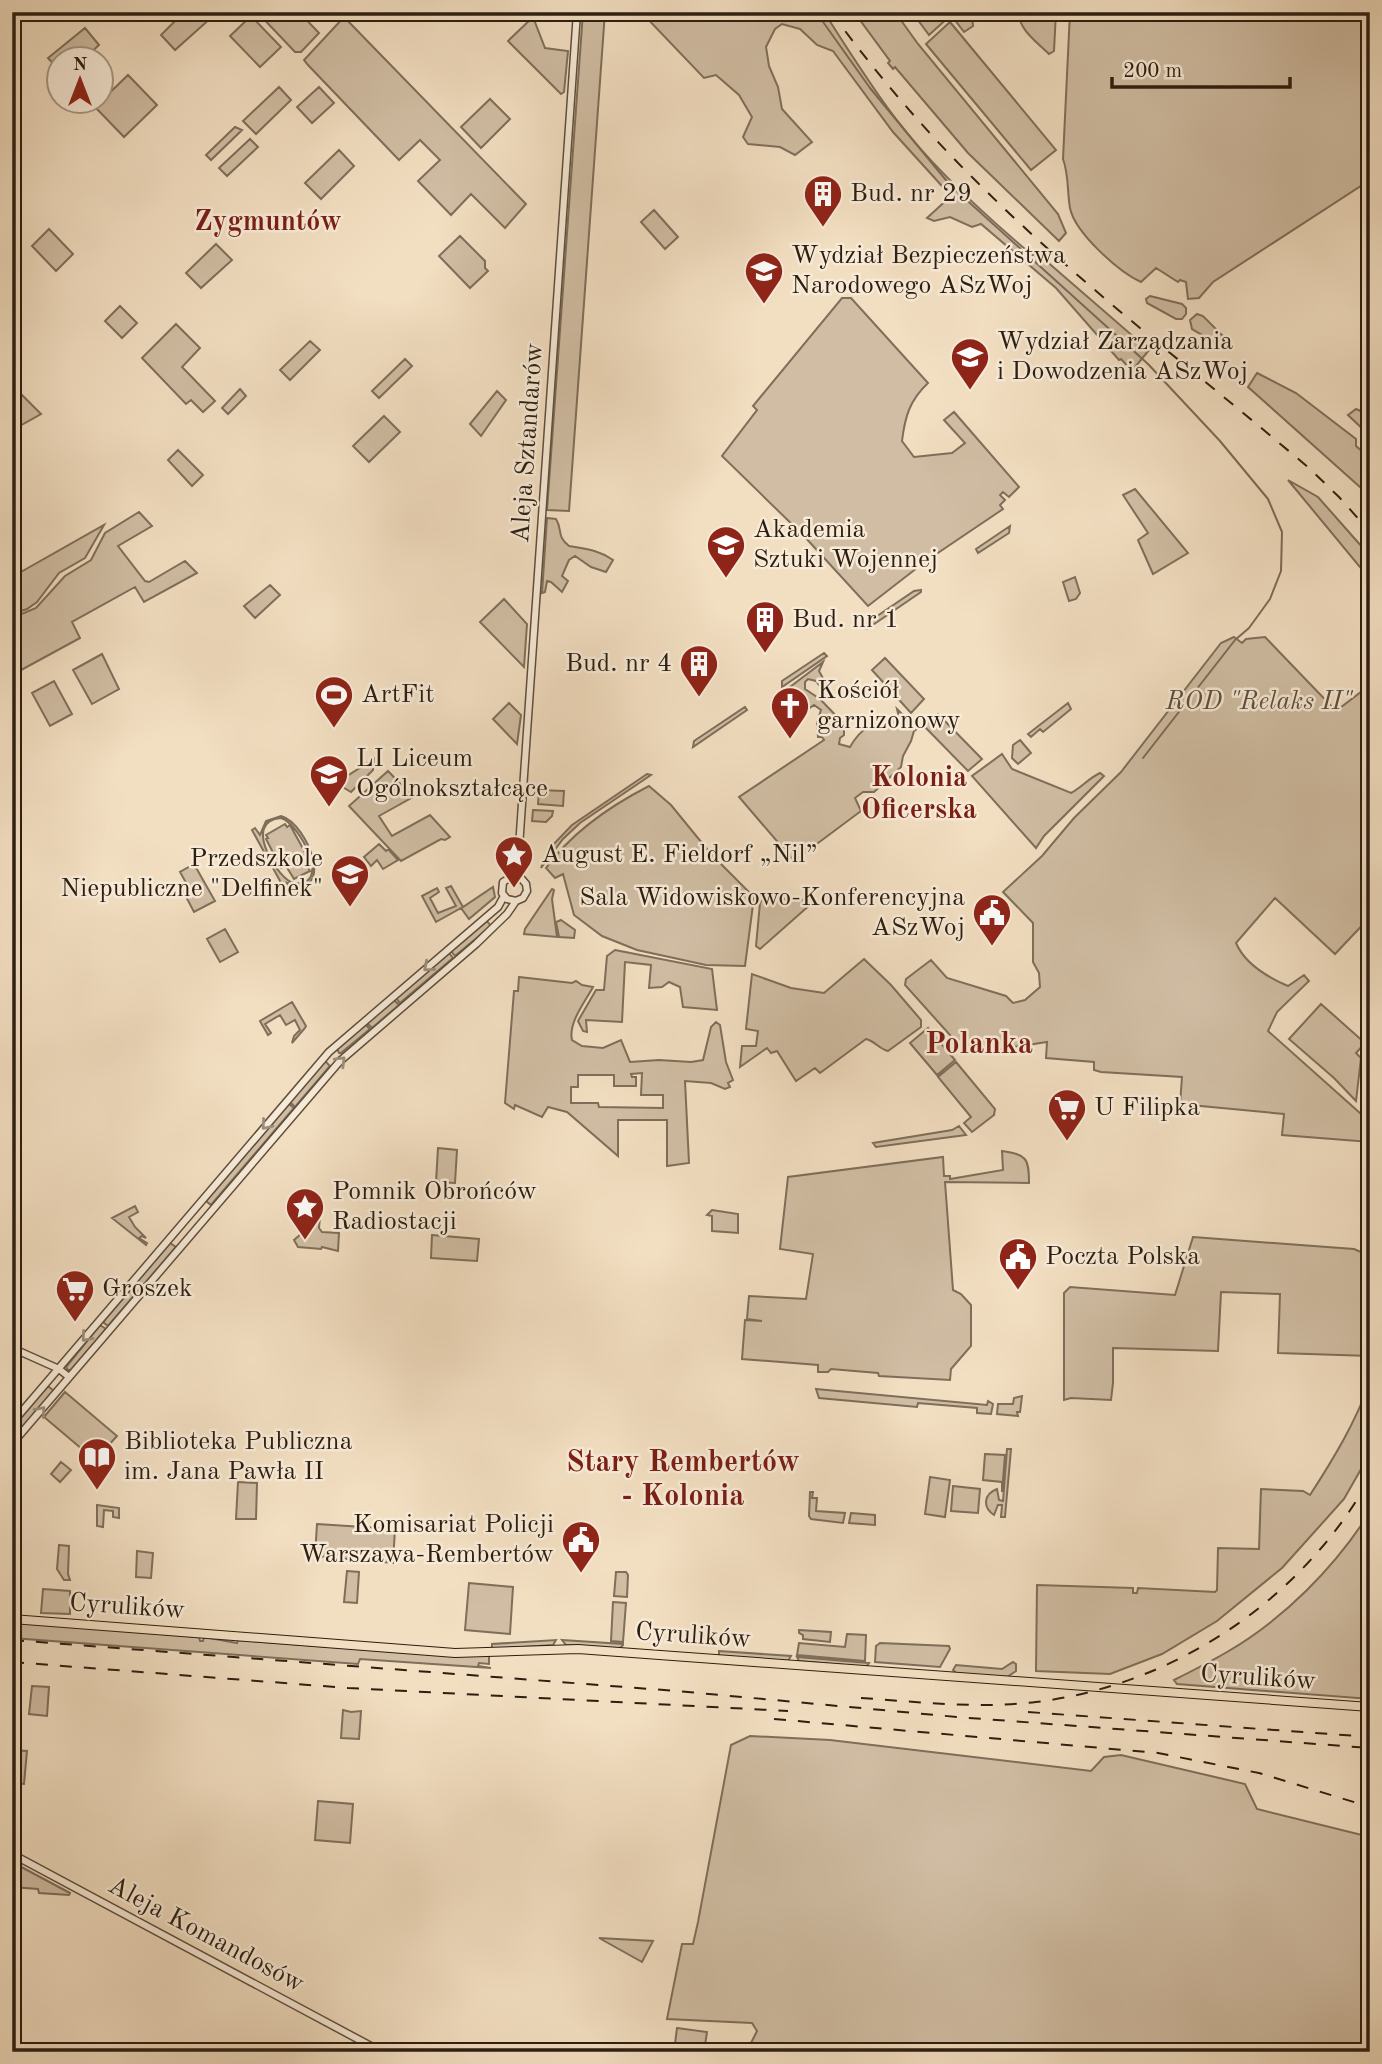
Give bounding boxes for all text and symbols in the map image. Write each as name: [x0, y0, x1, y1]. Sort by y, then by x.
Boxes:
north arrow: [46, 46, 116, 116]
scale bar: [1112, 46, 1291, 90]
text: N: [73, 56, 88, 75]
text: 200 m: [1123, 61, 1182, 82]
building icon: Bud. nr 29: [802, 173, 844, 228]
place label: Bud. nr 29: [850, 181, 972, 207]
district label: Zygmuntów: [194, 209, 342, 237]
place label: Wydział Bezpieczeństwa Narodowego ASzWoj: [791, 243, 1066, 299]
school or university icon: Wydział Bezpieczeństwa Narodowego ASzWoj: [743, 250, 785, 305]
place label: Wydział Zarządzania i Dowodzenia ASzWoj: [997, 329, 1248, 385]
school or university icon: Wydział Zarządzania i Dowodzenia ASzWoj: [949, 336, 991, 391]
street label: Aleja Sztandarów: [508, 342, 548, 544]
place label: Akademia Sztuki Wojennej: [753, 517, 938, 573]
school or university icon: Akademia Sztuki Wojennej: [705, 524, 747, 579]
building icon: Bud. nr 1: [744, 599, 786, 654]
place label: Bud. nr 1: [792, 607, 899, 633]
building icon: Bud. nr 4: [678, 643, 720, 698]
place label: Bud. nr 4: [565, 651, 672, 677]
sports icon: ArtFit: [313, 674, 355, 729]
place label: Kościół garnizonowy: [817, 678, 961, 734]
place label: ArtFit: [361, 682, 434, 708]
church icon: Kościół garnizonowy: [769, 685, 811, 740]
park label: ROD "Relaks II": [1164, 689, 1353, 715]
place label: LI Liceum Ogólnokształcące: [356, 746, 548, 802]
school or university icon: LI Liceum Ogólnokształcące: [308, 753, 350, 808]
district label: Kolonia Oficerska: [861, 765, 977, 825]
place icon: August E. Fieldorf „Nil”: [493, 834, 535, 889]
place label: August E. Fieldorf „Nil”: [541, 842, 818, 868]
place label: Przedszkole Niepubliczne "Delfinek": [60, 846, 323, 902]
school or university icon: Przedszkole Niepubliczne "Delfinek": [329, 853, 371, 908]
place label: Sala Widowiskowo-Konferencyjna ASzWoj: [579, 885, 965, 941]
public building icon: Sala Widowiskowo-Konferencyjna ASzWoj: [971, 892, 1013, 947]
one-way arrow: [424, 959, 437, 971]
district label: Polanka: [925, 1030, 1033, 1060]
one-way arrow: [333, 1056, 346, 1069]
supermarket icon: U Filipka: [1046, 1087, 1088, 1142]
place label: U Filipka: [1094, 1095, 1200, 1121]
one-way arrow: [262, 1117, 274, 1130]
place label: Pomnik Obrońców Radiostacji: [332, 1179, 537, 1235]
place icon: Pomnik Obrońców Radiostacji: [284, 1186, 326, 1241]
public building icon: Poczta Polska: [997, 1236, 1039, 1291]
place label: Poczta Polska: [1045, 1244, 1200, 1270]
supermarket icon: Groszek: [54, 1268, 96, 1323]
place label: Groszek: [102, 1276, 192, 1302]
one-way arrow: [82, 1329, 94, 1342]
one-way arrow: [33, 1406, 45, 1419]
place label: Biblioteka Publiczna im. Jana Pawła II: [124, 1429, 353, 1485]
library icon: Biblioteka Publiczna im. Jana Pawła II: [76, 1436, 118, 1491]
district label: Stary Rembertów - Kolonia: [566, 1448, 800, 1512]
place label: Komisariat Policji Warszawa-Rembertów: [299, 1512, 554, 1568]
public building icon: Komisariat Policji Warszawa-Rembertów: [560, 1519, 602, 1574]
street label: Cyrulików: [68, 1590, 186, 1624]
street label: Cyrulików: [634, 1619, 752, 1653]
street label: Cyrulików: [1199, 1661, 1317, 1695]
street label: Aleja Komandosów: [104, 1872, 308, 1998]

